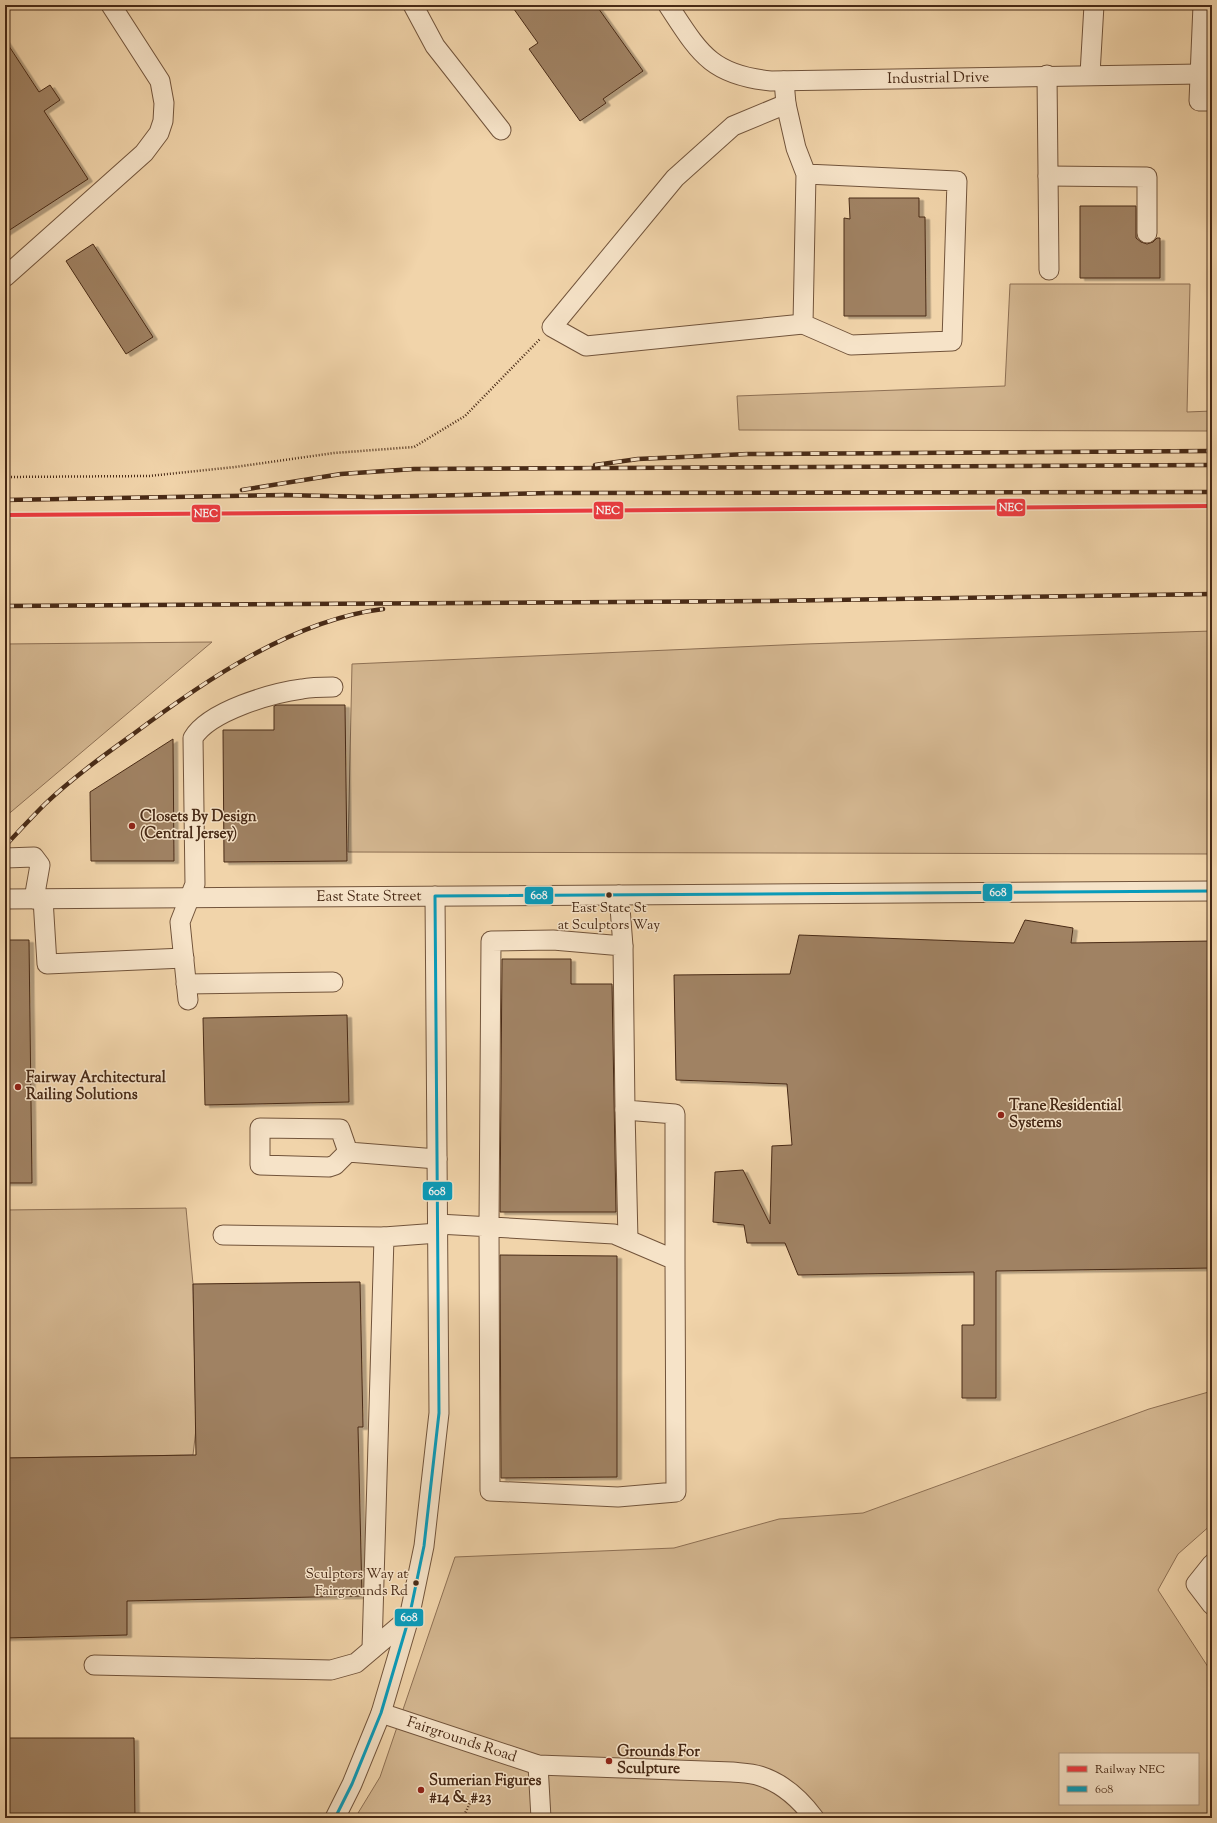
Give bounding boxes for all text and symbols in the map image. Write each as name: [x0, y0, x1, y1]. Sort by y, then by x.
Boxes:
street label: Industrial Drive: [887, 67, 989, 90]
line badge: NEC: [996, 498, 1026, 517]
text: NEC: [998, 500, 1023, 516]
line badge: NEC: [593, 501, 624, 520]
text: NEC: [595, 503, 620, 519]
line badge: NEC: [191, 504, 221, 523]
text: NEC: [193, 506, 218, 522]
place label: Closets By Design (Central Jersey): [140, 807, 257, 845]
marker: Closets By Design (Central Jersey): [127, 821, 137, 831]
line badge: 608: [982, 883, 1013, 902]
text: 608: [990, 885, 1007, 901]
street label: East State Street: [316, 886, 422, 907]
line badge: 608: [524, 886, 554, 905]
text: 608: [531, 888, 548, 904]
marker: East State St at Sculptors Way: [604, 890, 614, 900]
place label: East State St at Sculptors Way: [558, 899, 660, 936]
place label: Fairway Architectural Railing Solutions: [26, 1068, 167, 1106]
marker: Fairway Architectural Railing Solutions: [13, 1082, 23, 1092]
place label: Trane Residential Systems: [1009, 1096, 1122, 1134]
marker: Trane Residential Systems: [996, 1110, 1006, 1120]
line badge: 608: [422, 1181, 453, 1201]
text: 608: [429, 1184, 446, 1200]
place label: Sculptors Way at Fairgrounds Rd: [306, 1565, 408, 1602]
marker: Sculptors Way at Fairgrounds Rd: [411, 1578, 421, 1588]
line badge: 608: [394, 1608, 424, 1627]
text: 608: [401, 1610, 418, 1626]
street label: Fairgrounds Road: [404, 1712, 520, 1768]
place label: Grounds For Sculpture: [617, 1742, 700, 1780]
legend: [1059, 1753, 1199, 1805]
marker: Grounds For Sculpture: [604, 1756, 614, 1766]
text: Railway NEC: [1095, 1761, 1165, 1779]
place label: Sumerian Figures #14 & #23: [429, 1771, 542, 1809]
text: 608: [1095, 1781, 1113, 1799]
marker: Sumerian Figures #14 & #23: [416, 1785, 426, 1795]

